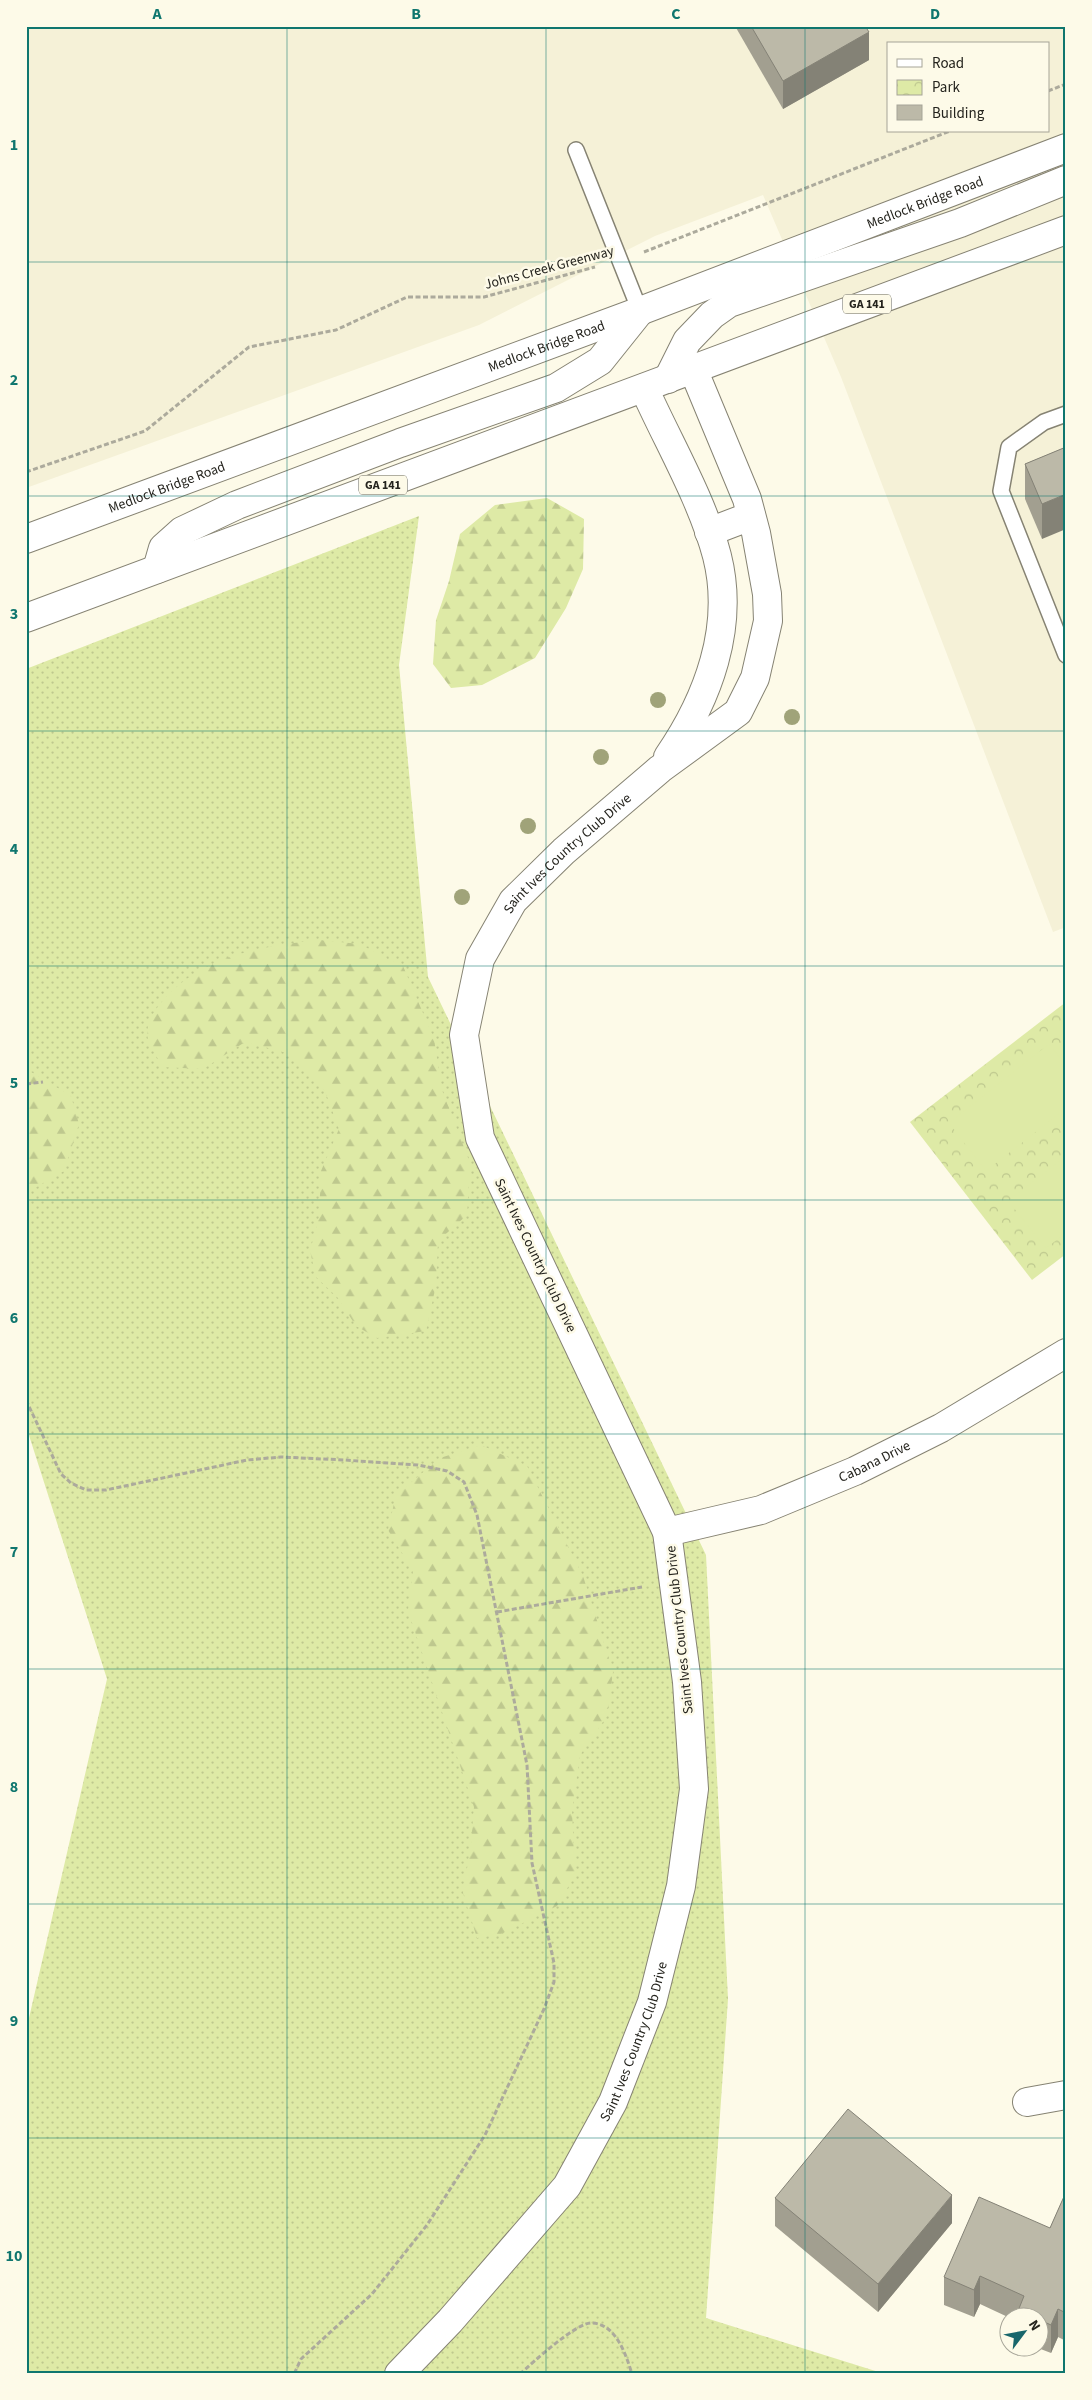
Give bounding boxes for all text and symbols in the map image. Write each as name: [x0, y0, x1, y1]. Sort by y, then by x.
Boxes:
text: A: [151, 3, 162, 25]
text: B: [411, 3, 421, 25]
text: C: [671, 3, 681, 25]
text: D: [930, 3, 940, 25]
legend: [887, 42, 1050, 132]
text: Road: [932, 53, 964, 74]
text: Park: [932, 77, 961, 98]
text: Building: [932, 103, 985, 124]
text: 1: [10, 134, 18, 156]
street label: Medlock Bridge Road: [864, 172, 986, 234]
street label: Johns Creek Greenway: [482, 241, 617, 295]
road number: GA 141: [843, 294, 891, 314]
street label: Medlock Bridge Road: [485, 316, 608, 378]
text: 2: [10, 369, 18, 391]
street label: Medlock Bridge Road: [106, 457, 228, 519]
road number: GA 141: [359, 476, 407, 494]
text: 3: [10, 603, 18, 625]
street label: Saint Ives Country Club Drive: [499, 789, 636, 918]
text: 4: [10, 838, 19, 860]
text: 5: [10, 1072, 18, 1094]
street label: Saint Ives Country Club Drive: [489, 1175, 581, 1336]
text: 6: [10, 1307, 18, 1329]
street label: Cabana Drive: [836, 1436, 914, 1488]
text: 7: [10, 1541, 18, 1563]
street label: Saint Ives Country Club Drive: [661, 1545, 699, 1715]
text: 8: [10, 1776, 18, 1798]
street label: Saint Ives Country Club Drive: [595, 1960, 673, 2125]
text: 9: [10, 2010, 18, 2032]
text: 10: [6, 2245, 22, 2267]
north arrow: [1000, 2308, 1050, 2358]
text: N: [1023, 2316, 1045, 2335]

